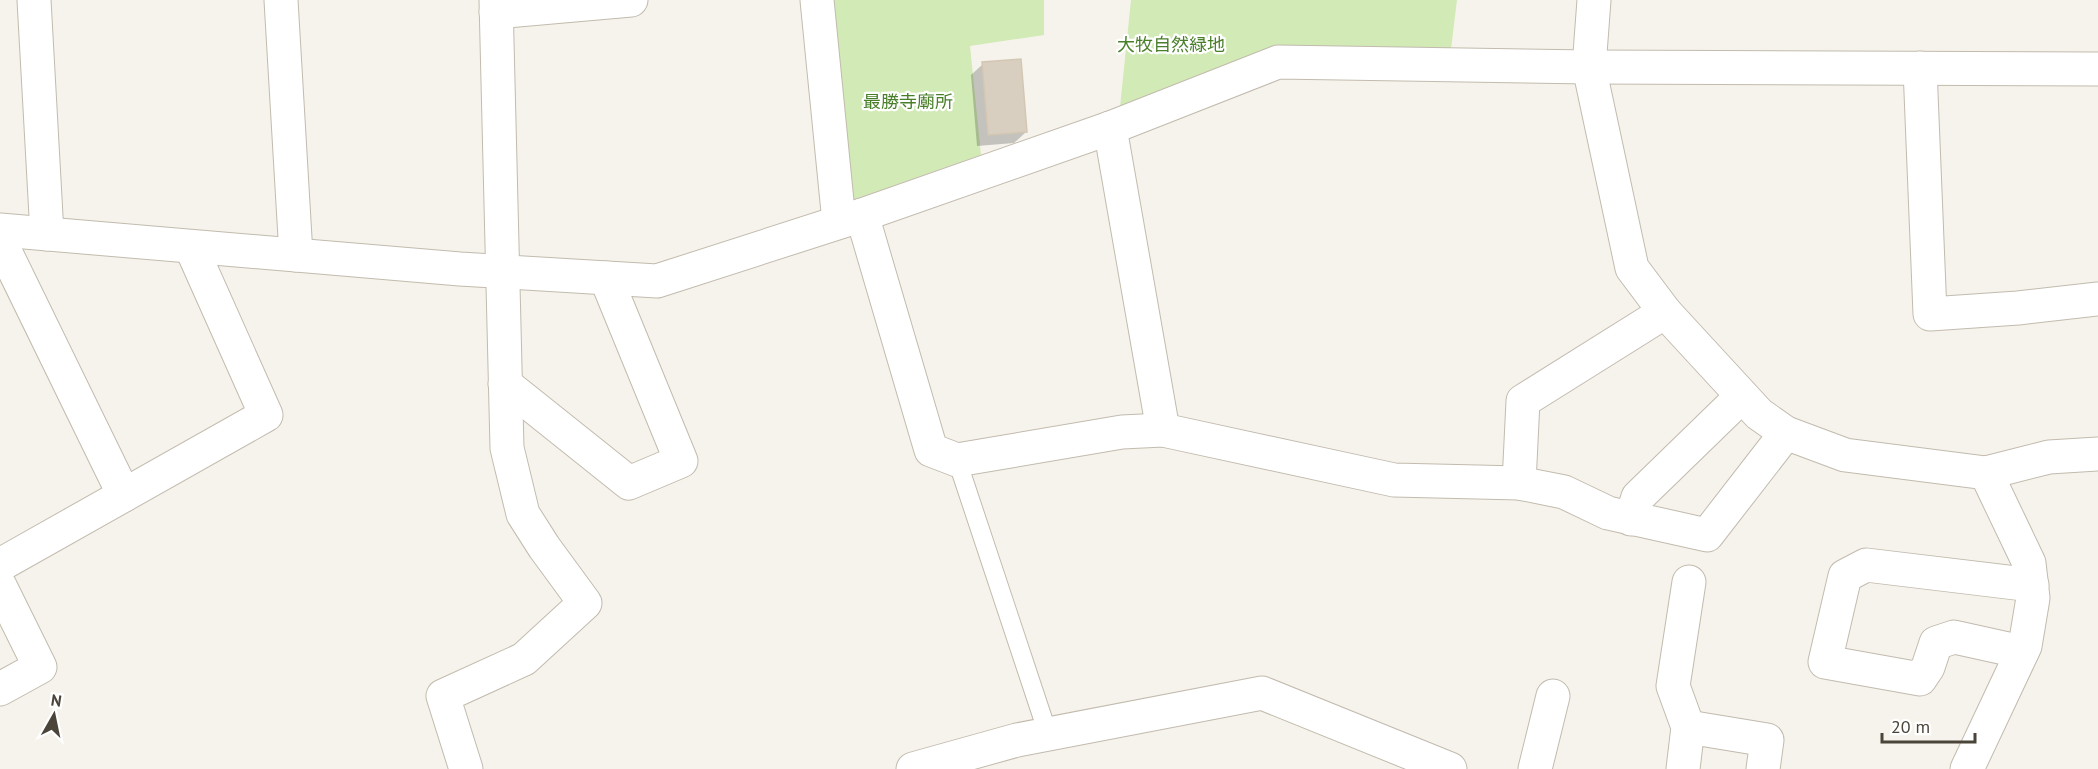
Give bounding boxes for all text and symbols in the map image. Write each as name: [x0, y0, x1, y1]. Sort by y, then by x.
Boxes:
park label: 大牧自然緑地: [1117, 33, 1225, 56]
park label: 最勝寺廟所: [863, 90, 953, 113]
north arrow: [24, 685, 84, 745]
text: N: [50, 689, 63, 711]
scale bar: [1882, 706, 1975, 744]
text: 20 m: [1891, 715, 1930, 738]

